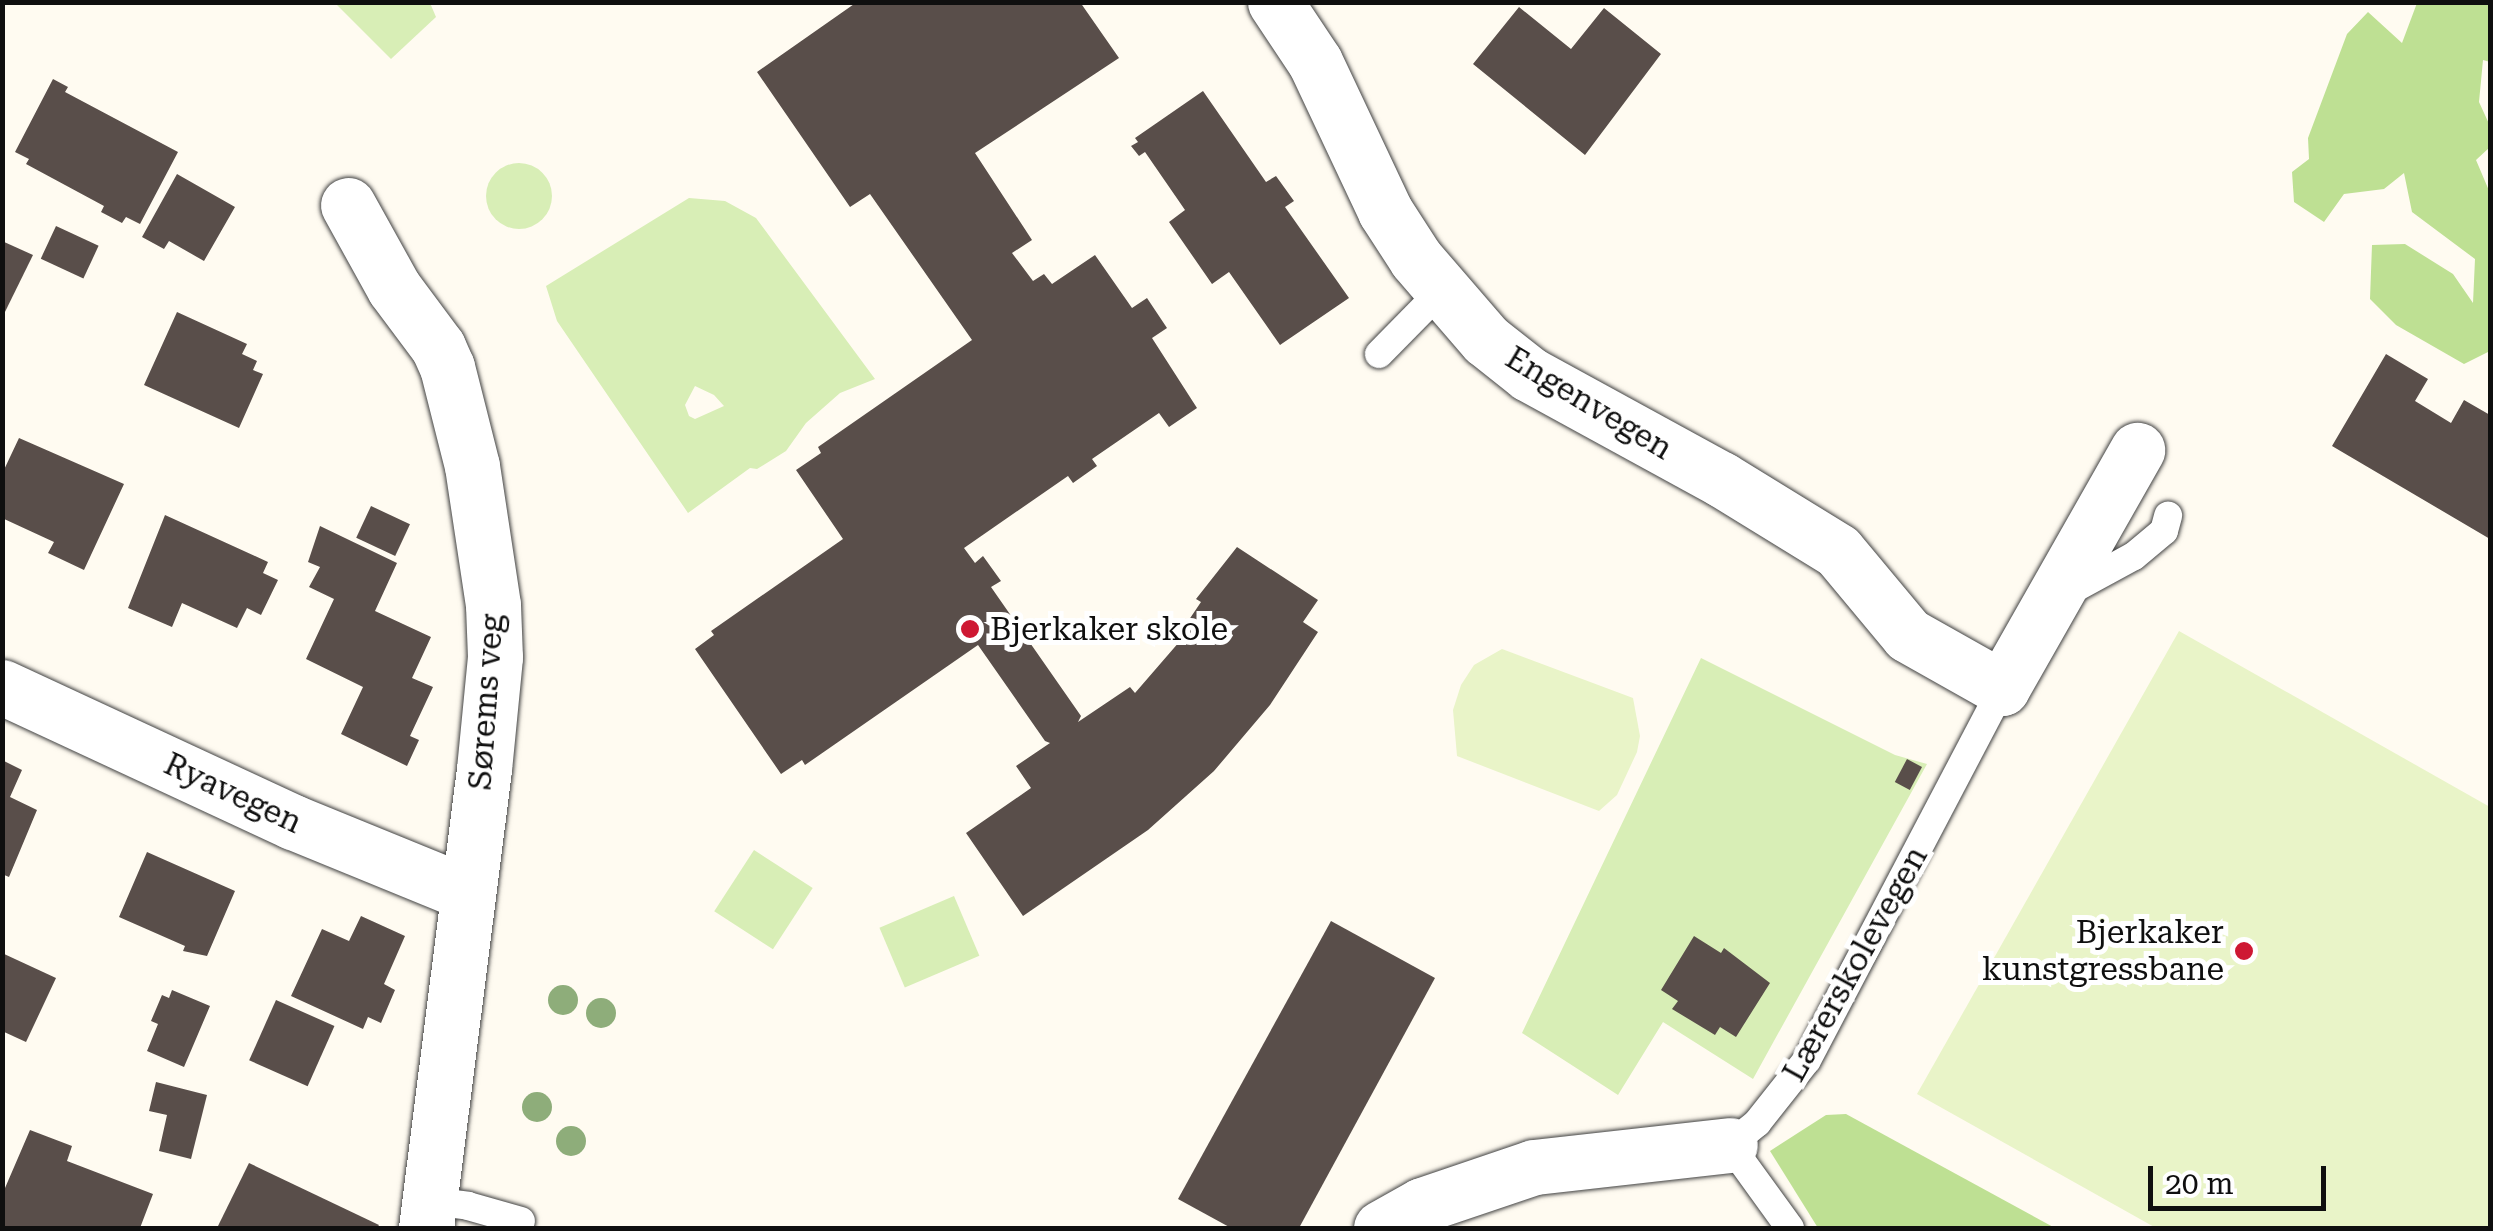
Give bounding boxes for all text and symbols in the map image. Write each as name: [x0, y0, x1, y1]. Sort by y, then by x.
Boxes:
street label: Engenvegen: [1499, 338, 1679, 468]
place label: Bjerkaker skole: [990, 610, 1228, 648]
street label: Sørems veg: [461, 613, 511, 791]
marker: Bjerkaker skole: [959, 618, 981, 640]
street label: Ryavegen: [158, 744, 308, 842]
street label: Lærerskolevegen: [1774, 840, 1936, 1088]
place label: Bjerkaker kunstgressbane: [1982, 914, 2224, 989]
marker: Bjerkaker kunstgressbane: [2233, 940, 2255, 962]
scale bar: [2153, 1146, 2330, 1208]
text: 20 m: [2165, 1166, 2234, 1201]

